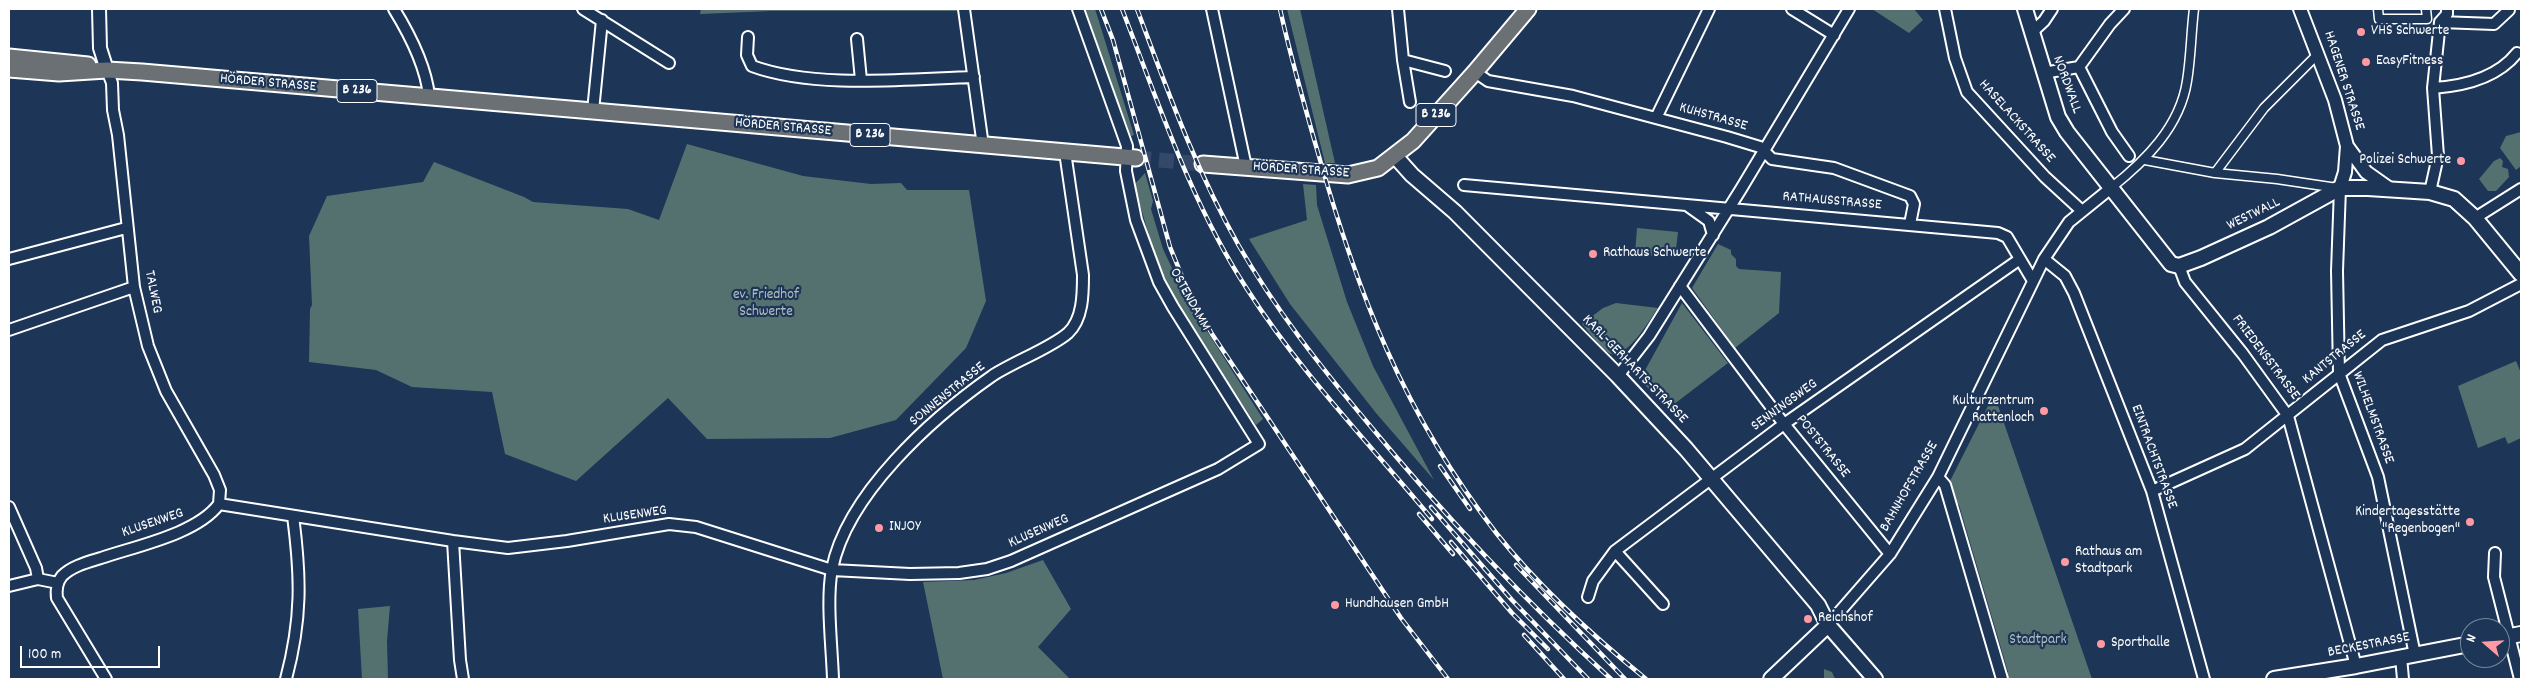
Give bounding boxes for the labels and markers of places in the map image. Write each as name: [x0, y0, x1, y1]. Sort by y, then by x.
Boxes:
place label: VHS Schwerte: [2371, 23, 2449, 41]
marker: VHS Schwerte: [2355, 26, 2367, 38]
place label: EasyFitness: [2376, 53, 2443, 71]
marker: EasyFitness: [2360, 56, 2372, 68]
place label: Polizei Schwerte: [2359, 152, 2451, 170]
marker: Polizei Schwerte: [2455, 155, 2467, 167]
place label: Rathaus Schwerte: [1603, 245, 1706, 263]
marker: Rathaus Schwerte: [1587, 248, 1599, 260]
place label: Kulturzentrum Rattenloch: [1952, 393, 2034, 428]
marker: Kulturzentrum Rattenloch: [2038, 405, 2050, 417]
place label: Kindertagesstätte "Regenbogen": [2355, 504, 2460, 539]
marker: Kindertagesstätte "Regenbogen": [2464, 516, 2476, 528]
place label: INJOY: [889, 519, 921, 537]
marker: INJOY: [873, 522, 885, 534]
place label: Rathaus am Stadtpark: [2075, 544, 2142, 579]
marker: Rathaus am Stadtpark: [2059, 556, 2071, 568]
place label: Hundhausen GmbH: [1345, 596, 1449, 614]
marker: Hundhausen GmbH: [1329, 599, 1341, 611]
place label: Reichshof: [1818, 610, 1873, 628]
marker: Reichshof: [1802, 613, 1814, 625]
place label: Sporthalle: [2111, 635, 2170, 653]
marker: Sporthalle: [2095, 638, 2107, 650]

